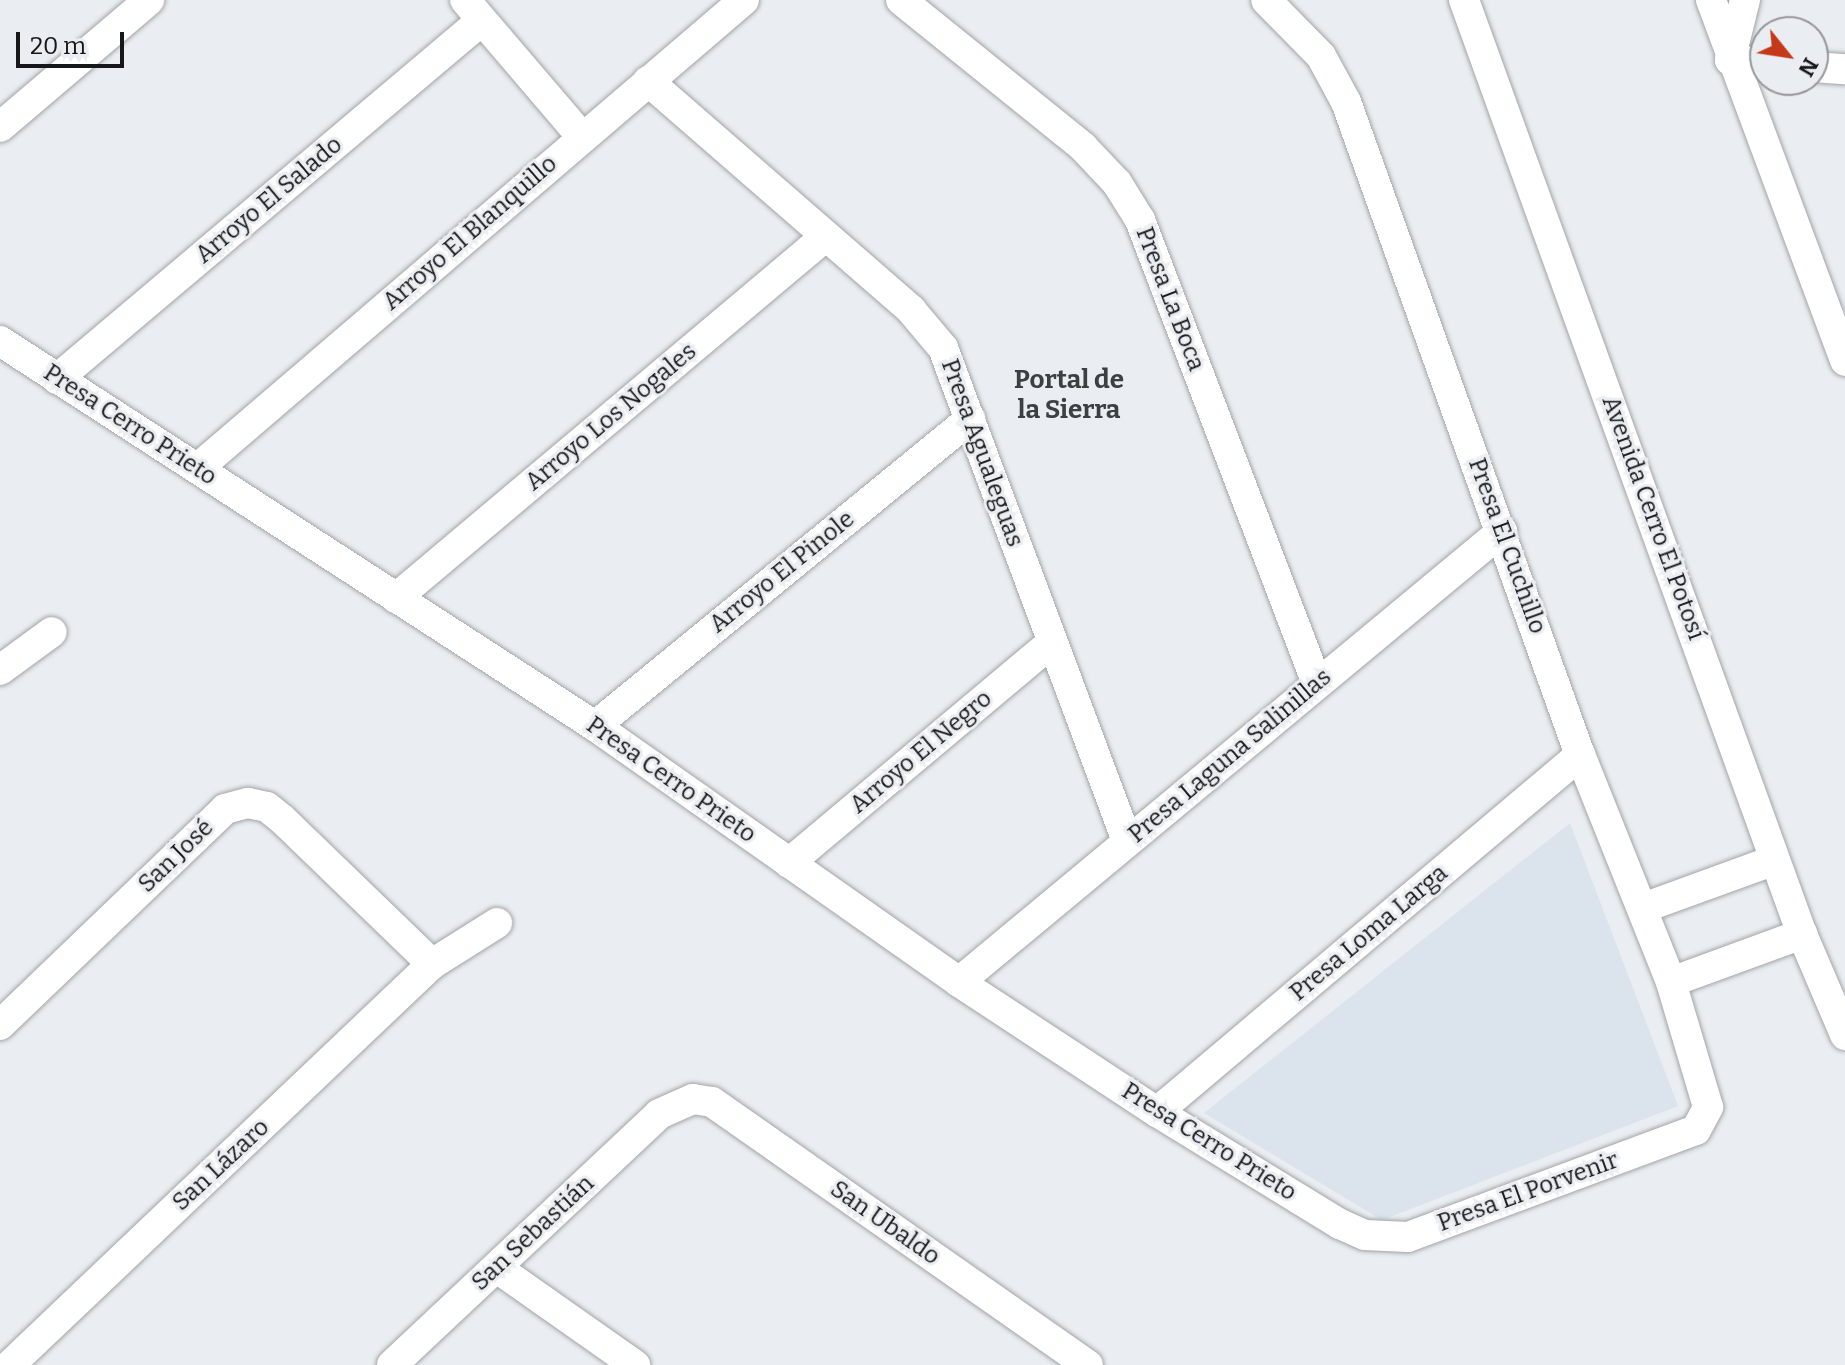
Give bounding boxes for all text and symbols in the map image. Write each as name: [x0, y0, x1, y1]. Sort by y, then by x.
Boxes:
scale bar: [20, 16, 128, 66]
north arrow: [1749, 16, 1829, 96]
text: 20 m: [30, 32, 86, 60]
text: N: [1793, 53, 1824, 81]
street label: Arroyo El Salado: [190, 130, 348, 270]
street label: Arroyo El Blanquillo: [377, 150, 563, 316]
street label: Presa La Boca: [1129, 223, 1211, 375]
street label: Arroyo Los Nogales: [520, 337, 702, 497]
street label: Presa Agualeguas: [935, 355, 1029, 551]
street label: Presa Cerro Prieto: [38, 358, 222, 492]
district label: Portal de la Sierra: [1014, 364, 1124, 426]
street label: Avenida Cerro El Potosí: [1595, 392, 1711, 644]
street label: Presa El Cuchillo: [1462, 454, 1552, 638]
street label: Arroyo El Pinole: [704, 505, 860, 639]
street label: Presa Laguna Salinillas: [1123, 663, 1337, 849]
street label: Arroyo El Negro: [844, 684, 998, 820]
street label: Presa Cerro Prieto: [581, 711, 761, 849]
street label: San José: [133, 813, 219, 899]
street label: Presa Loma Larga: [1284, 859, 1454, 1007]
street label: Presa Cerro Prieto: [1116, 1077, 1302, 1207]
street label: San Lázaro: [167, 1113, 275, 1217]
street label: Presa El Porvenir: [1434, 1146, 1622, 1238]
street label: San Sebastián: [466, 1169, 600, 1297]
street label: San Ubaldo: [825, 1175, 945, 1271]

